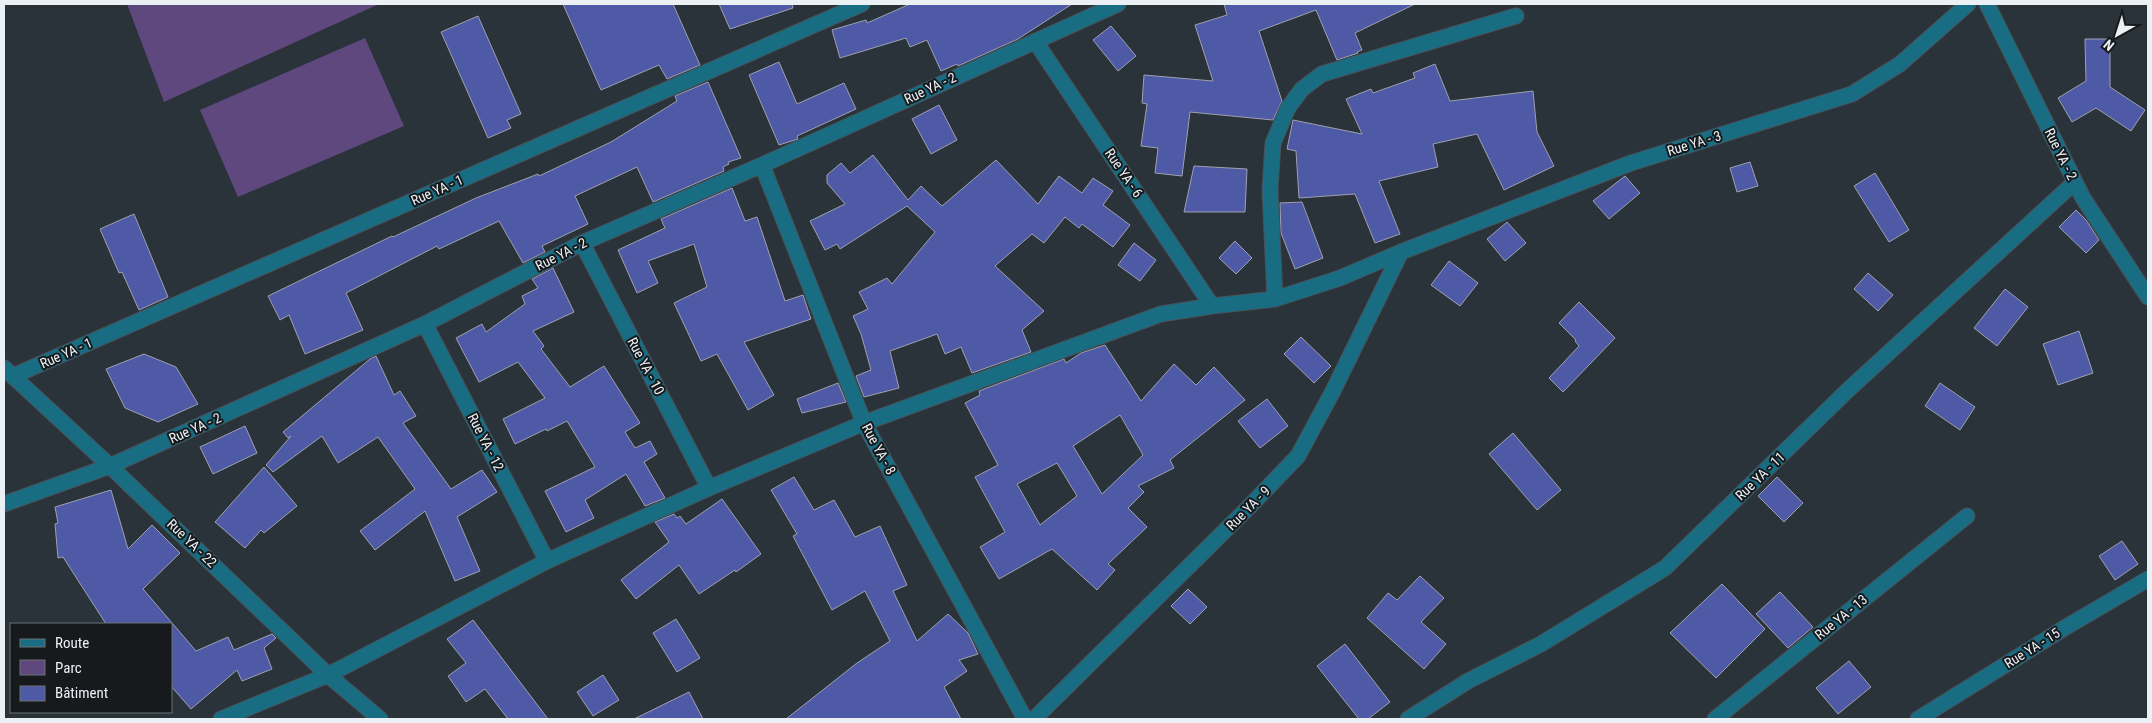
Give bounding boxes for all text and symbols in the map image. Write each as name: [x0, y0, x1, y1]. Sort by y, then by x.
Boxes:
north arrow: [2092, 10, 2142, 60]
text: N: [2100, 36, 2117, 54]
street label: Rue YA - 2: [901, 69, 959, 107]
street label: Rue YA - 2: [2042, 126, 2080, 183]
street label: Rue YA - 3: [1665, 127, 1723, 159]
street label: Rue YA - 6: [1102, 145, 1146, 201]
street label: Rue YA - 1: [408, 171, 466, 209]
street label: Rue YA - 2: [533, 234, 589, 274]
street label: Rue YA - 1: [37, 334, 95, 372]
street label: Rue YA - 10: [624, 335, 668, 397]
street label: Rue YA - 2: [166, 409, 224, 447]
street label: Rue YA - 12: [465, 411, 507, 474]
street label: Rue YA - 8: [859, 421, 899, 477]
street label: Rue YA - 11: [1732, 449, 1788, 503]
street label: Rue YA - 9: [1223, 483, 1273, 533]
street label: Rue YA - 22: [164, 516, 220, 571]
street label: Rue YA - 13: [1812, 591, 1870, 643]
legend: [10, 623, 172, 713]
street label: Rue YA - 15: [2001, 625, 2063, 671]
text: Route: [55, 634, 89, 652]
text: Parc: [55, 659, 82, 677]
text: Bâtiment: [55, 684, 108, 702]

